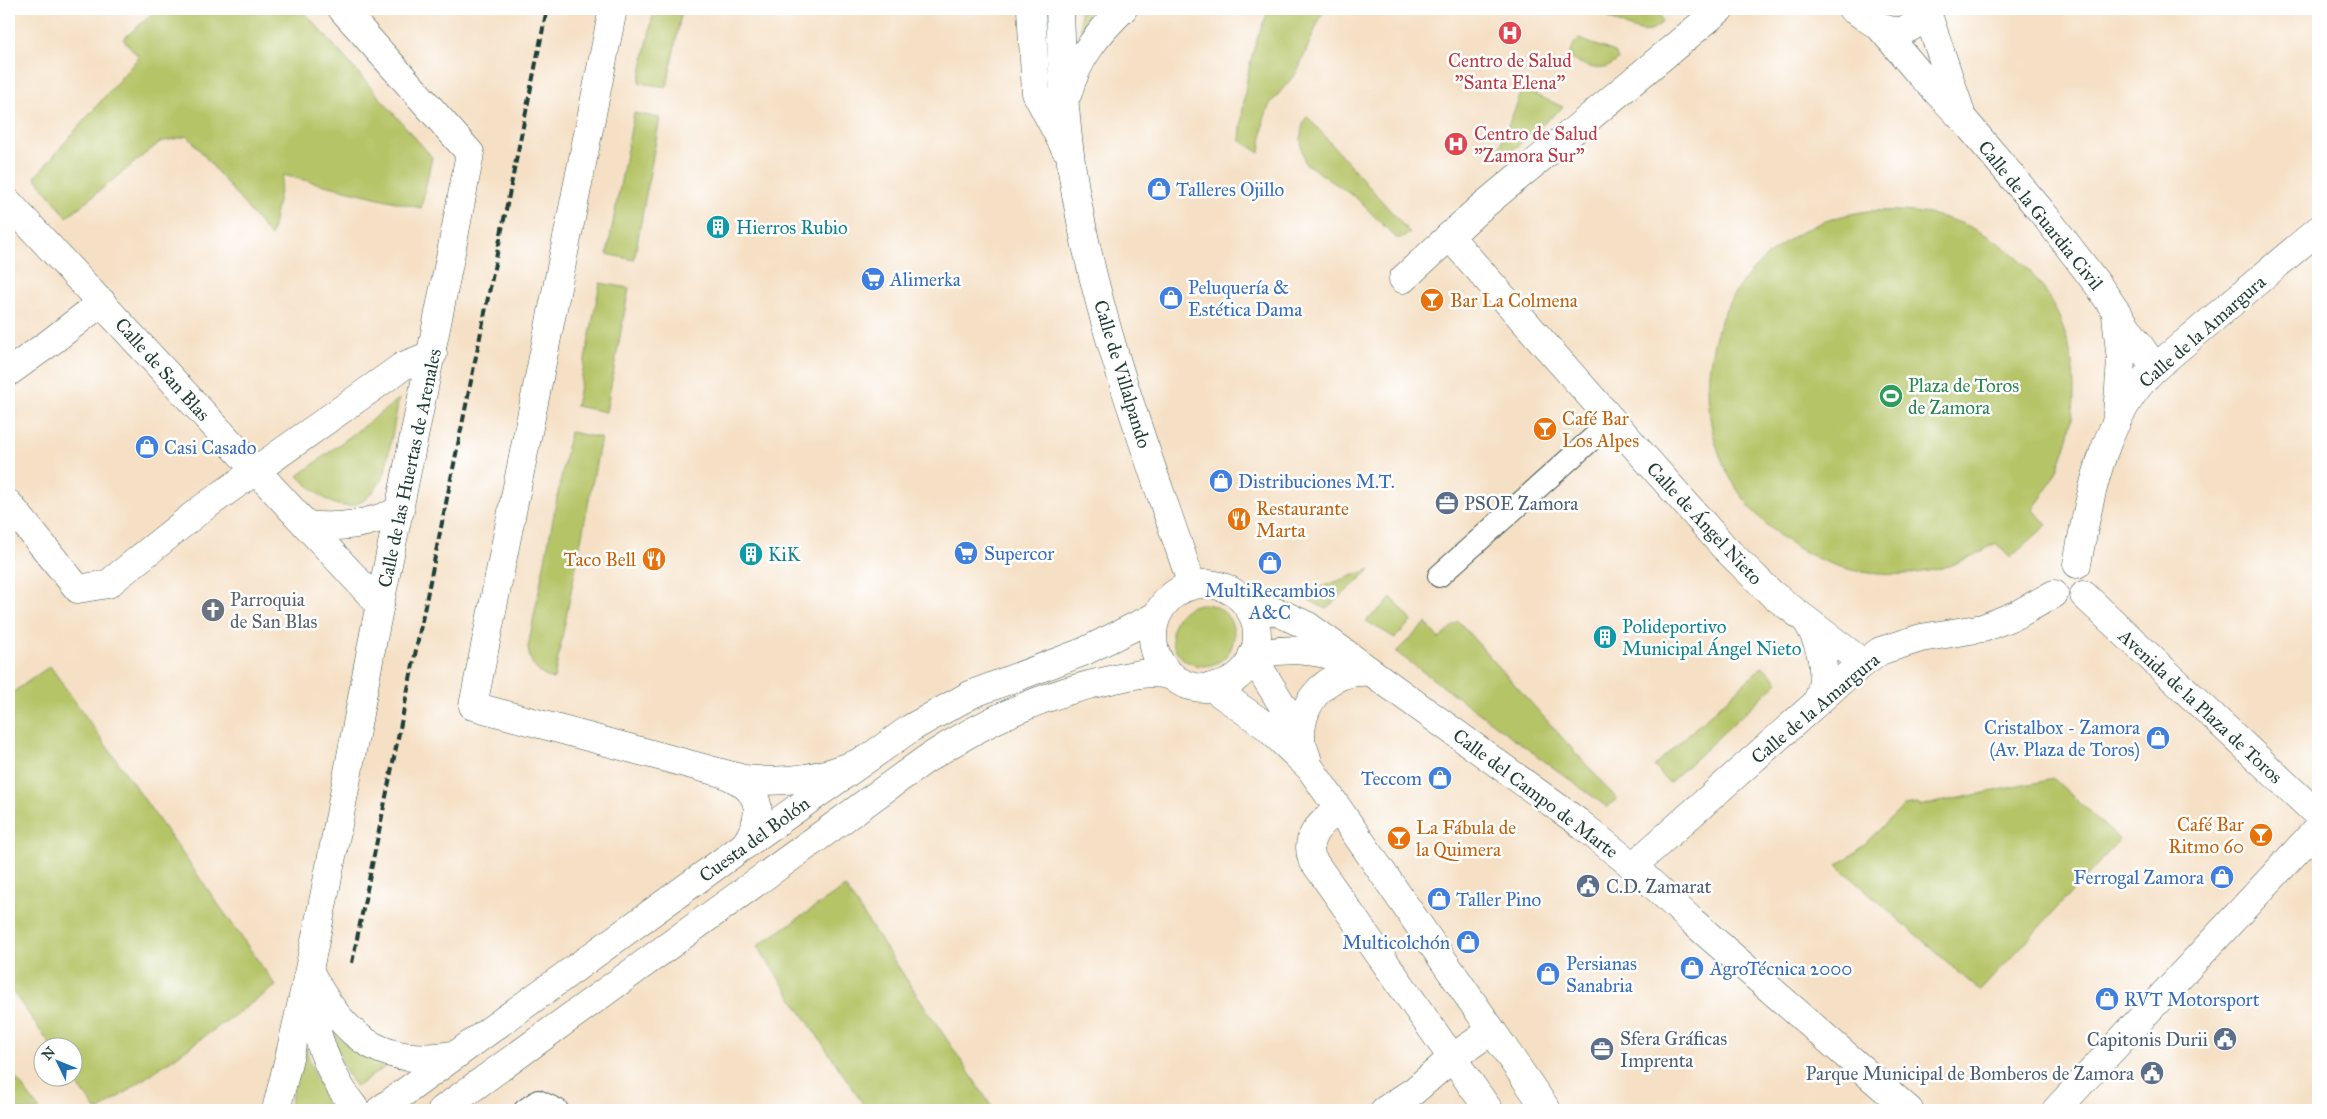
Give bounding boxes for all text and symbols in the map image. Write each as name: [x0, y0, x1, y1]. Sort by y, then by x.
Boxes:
hospital icon: Centro de Salud "Santa Elena": [1497, 20, 1523, 46]
place label: Centro de Salud "Santa Elena": [1448, 49, 1572, 94]
place label: Centro de Salud "Zamora Sur": [1474, 122, 1598, 167]
hospital icon: Centro de Salud "Zamora Sur": [1443, 131, 1469, 157]
street label: Calle de la Guardia Civil: [1973, 136, 2108, 295]
shop icon: Talleres Ojillo: [1146, 176, 1172, 202]
place label: Talleres Ojillo: [1176, 178, 1284, 201]
building icon: Hierros Rubio: [705, 214, 731, 240]
place label: Hierros Rubio: [736, 216, 848, 239]
supermarket icon: Alimerka: [860, 266, 886, 292]
place label: Alimerka: [889, 268, 962, 291]
street label: Calle de la Amargura: [2134, 269, 2272, 393]
place label: Peluquería & Estética Dama: [1188, 276, 1303, 321]
shop icon: Peluquería & Estética Dama: [1158, 285, 1184, 311]
bar icon: Bar La Colmena: [1419, 287, 1445, 313]
place label: Bar La Colmena: [1450, 289, 1579, 312]
street label: Calle de Villalpando: [1089, 297, 1156, 451]
street label: Calle de San Blas: [110, 313, 215, 426]
street label: Calle de las Huertas de Arenales: [373, 347, 446, 590]
place label: Plaza de Toros de Zamora: [1908, 374, 2019, 419]
sports icon: Plaza de Toros de Zamora: [1878, 383, 1904, 409]
place label: Café Bar Los Alpes: [1562, 407, 1639, 452]
bar icon: Café Bar Los Alpes: [1532, 416, 1558, 442]
shop icon: Casi Casado: [134, 434, 160, 460]
place label: Casi Casado: [164, 436, 257, 459]
street label: Calle de Ángel Nieto: [1641, 457, 1768, 590]
shop icon: Distribuciones M.T.: [1208, 468, 1234, 494]
place label: Distribuciones M.T.: [1238, 470, 1395, 493]
office icon: PSOE Zamora: [1434, 490, 1460, 516]
place label: PSOE Zamora: [1464, 492, 1579, 515]
place label: Restaurante Marta: [1256, 497, 1349, 542]
restaurant icon: Restaurante Marta: [1226, 506, 1252, 532]
supermarket icon: Supercor: [953, 540, 979, 566]
building icon: KiK: [738, 541, 764, 567]
place label: Supercor: [984, 542, 1055, 565]
place label: KiK: [768, 543, 801, 566]
restaurant icon: Taco Bell: [641, 546, 667, 572]
place label: Taco Bell: [564, 548, 637, 571]
shop icon: MultiRecambios A&C: [1257, 550, 1283, 576]
place label: MultiRecambios A&C: [1205, 579, 1335, 624]
place label: Parroquia de San Blas: [230, 588, 318, 633]
church icon: Parroquia de San Blas: [200, 597, 226, 623]
place label: Polideportivo Municipal Ángel Nieto: [1622, 615, 1802, 661]
building icon: Polideportivo Municipal Ángel Nieto: [1592, 624, 1618, 650]
street label: Avenida de la Plaza de Toros: [2113, 624, 2288, 788]
street label: Calle de la Amargura: [1747, 647, 1885, 769]
place label: Cristalbox - Zamora (Av. Plaza de Toros): [1984, 716, 2141, 762]
street label: Calle del Campo de Marte: [1448, 724, 1623, 863]
shop icon: Cristalbox - Zamora (Av. Plaza de Toros): [2145, 725, 2171, 751]
shop icon: Teccom: [1427, 765, 1453, 791]
place label: Teccom: [1361, 767, 1422, 790]
street label: Cuesta del Bolón: [695, 792, 814, 887]
place label: Café Bar Ritmo 60: [2168, 813, 2245, 858]
place label: La Fábula de la Quimera: [1416, 816, 1516, 861]
bar icon: Café Bar Ritmo 60: [2248, 822, 2274, 848]
bar icon: La Fábula de la Quimera: [1386, 825, 1412, 851]
shop icon: Ferrogal Zamora: [2209, 864, 2235, 890]
place label: Ferrogal Zamora: [2074, 866, 2205, 890]
public building icon: C.D. Zamarat: [1575, 873, 1601, 899]
place label: C.D. Zamarat: [1606, 875, 1711, 898]
shop icon: Taller Pino: [1426, 886, 1452, 912]
place label: Taller Pino: [1456, 888, 1542, 911]
shop icon: Multicolchón: [1455, 929, 1481, 955]
place label: Multicolchón: [1342, 931, 1450, 954]
place label: Persianas Sanabria: [1566, 952, 1637, 997]
shop icon: AgroTécnica 2000: [1679, 955, 1705, 981]
place label: AgroTécnica 2000: [1709, 957, 1852, 981]
shop icon: Persianas Sanabria: [1535, 961, 1561, 987]
shop icon: RVT Motorsport: [2094, 986, 2120, 1012]
place label: RVT Motorsport: [2124, 988, 2260, 1011]
public building icon: Capitonis Durii: [2212, 1026, 2238, 1052]
place label: Sfera Gráficas Imprenta: [1620, 1027, 1727, 1072]
place label: Capitonis Durii: [2087, 1028, 2208, 1051]
north arrow: [32, 1036, 82, 1086]
office icon: Sfera Gráficas Imprenta: [1589, 1036, 1615, 1062]
text: N: [39, 1043, 59, 1064]
public building icon: Parque Municipal de Bomberos de Zamora: [2139, 1060, 2165, 1086]
place label: Parque Municipal de Bomberos de Zamora: [1806, 1062, 2135, 1086]

